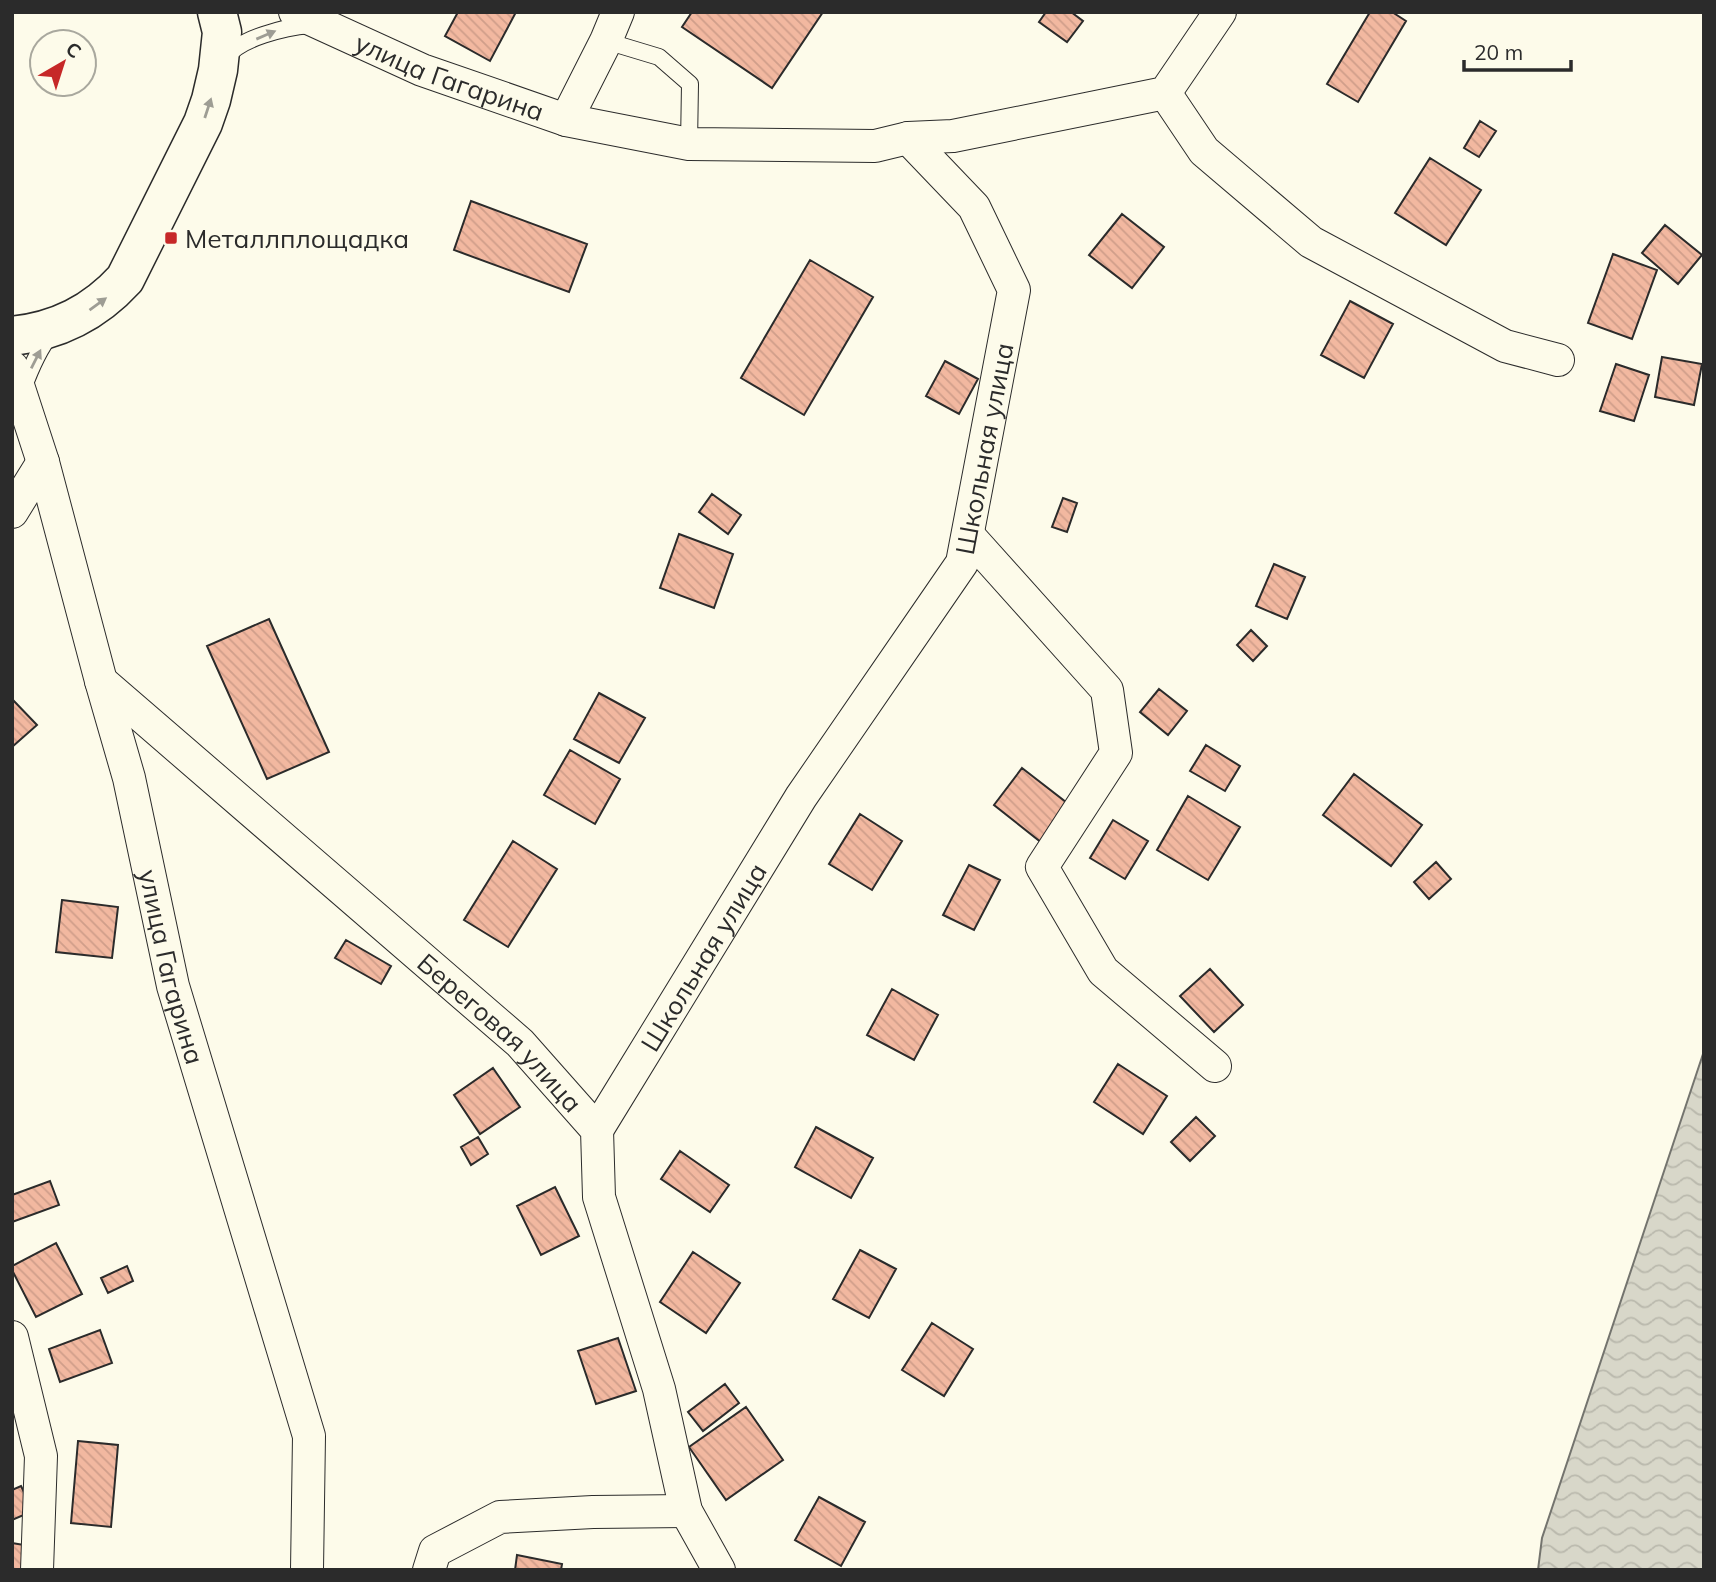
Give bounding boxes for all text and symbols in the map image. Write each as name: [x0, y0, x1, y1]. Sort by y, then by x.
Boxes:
street label: улица Гагарина: [350, 25, 549, 128]
north arrow: [28, 28, 98, 98]
scale bar: [1464, 28, 1571, 72]
one-way arrow: [255, 29, 276, 40]
text: С: [61, 36, 86, 63]
text: 20 m: [1474, 39, 1523, 65]
one-way arrow: [203, 98, 214, 119]
place label: Металлплощадка: [185, 222, 409, 255]
marker: Металлплощадка: [163, 230, 179, 246]
one-way arrow: [89, 297, 107, 311]
street label: Школьная улица: [947, 340, 1020, 557]
one-way arrow: [30, 349, 42, 369]
street label: Школьная улица: [633, 857, 773, 1057]
street label: улица Гагарина: [132, 866, 212, 1068]
street label: Береговая улица: [411, 946, 590, 1119]

